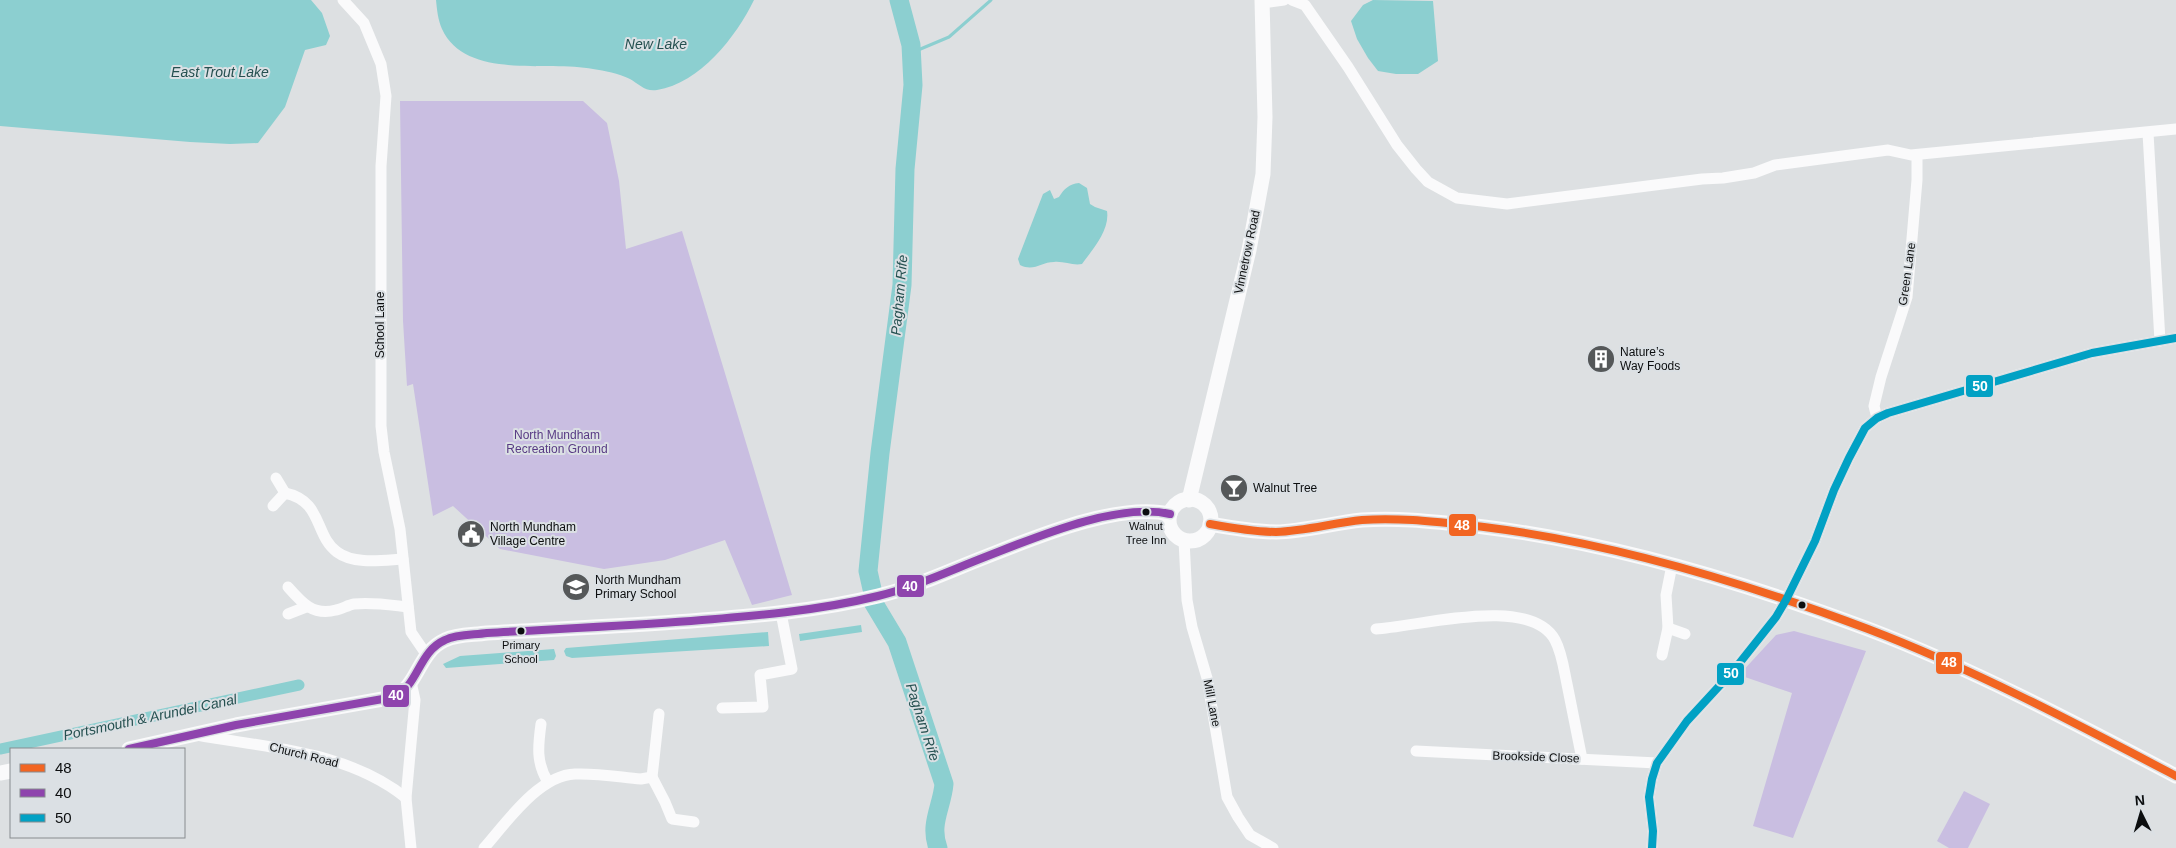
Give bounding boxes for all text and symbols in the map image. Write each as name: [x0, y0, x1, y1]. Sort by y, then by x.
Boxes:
water label: New Lake: [625, 36, 687, 52]
water label: East Trout Lake: [171, 64, 269, 80]
street label: Vinnetrow Road: [1231, 209, 1263, 295]
street label: Green Lane: [1896, 241, 1918, 306]
water label: Pagham Rife: [888, 254, 911, 336]
street label: School Lane: [373, 291, 387, 358]
building icon: Nature’s Way Foods: [1586, 344, 1616, 374]
place label: Nature’s Way Foods: [1620, 345, 1680, 373]
line badge: 50: [1965, 374, 1994, 398]
text: 50: [1972, 378, 1988, 394]
park label: North Mundham Recreation Ground: [506, 428, 608, 456]
bar icon: Walnut Tree: [1219, 473, 1249, 503]
place label: Walnut Tree: [1253, 481, 1318, 495]
marker: Walnut Tree Inn: [1141, 507, 1151, 517]
line badge: 48: [1448, 513, 1477, 537]
text: 48: [1454, 517, 1470, 533]
public building icon: North Mundham Village Centre: [456, 519, 486, 549]
place label: North Mundham Village Centre: [490, 520, 576, 548]
place label: Walnut Tree Inn: [1126, 520, 1166, 546]
school or university icon: North Mundham Primary School: [561, 572, 591, 602]
place label: North Mundham Primary School: [595, 573, 681, 601]
line badge: 40: [896, 574, 925, 598]
text: 40: [902, 578, 918, 594]
unlabelled marker: [1797, 600, 1807, 610]
marker: Primary School: [516, 626, 526, 636]
place label: Primary School: [502, 639, 540, 665]
line badge: 48: [1935, 651, 1963, 675]
text: 48: [1941, 654, 1957, 670]
line badge: 50: [1716, 662, 1745, 686]
text: 50: [1723, 665, 1739, 681]
street label: Mill Lane: [1201, 678, 1224, 728]
water label: Pagham Rife: [903, 681, 943, 763]
line badge: 40: [382, 684, 410, 708]
text: 40: [388, 687, 404, 703]
water label: Portsmouth & Arundel Canal: [62, 691, 239, 743]
street label: Church Road: [268, 740, 340, 770]
legend: [10, 748, 185, 838]
street label: Brookside Close: [1492, 748, 1580, 766]
text: 48: [55, 759, 72, 776]
text: 40: [55, 784, 72, 801]
north arrow: [2116, 788, 2166, 838]
text: N: [2134, 792, 2146, 808]
text: 50: [55, 809, 72, 826]

